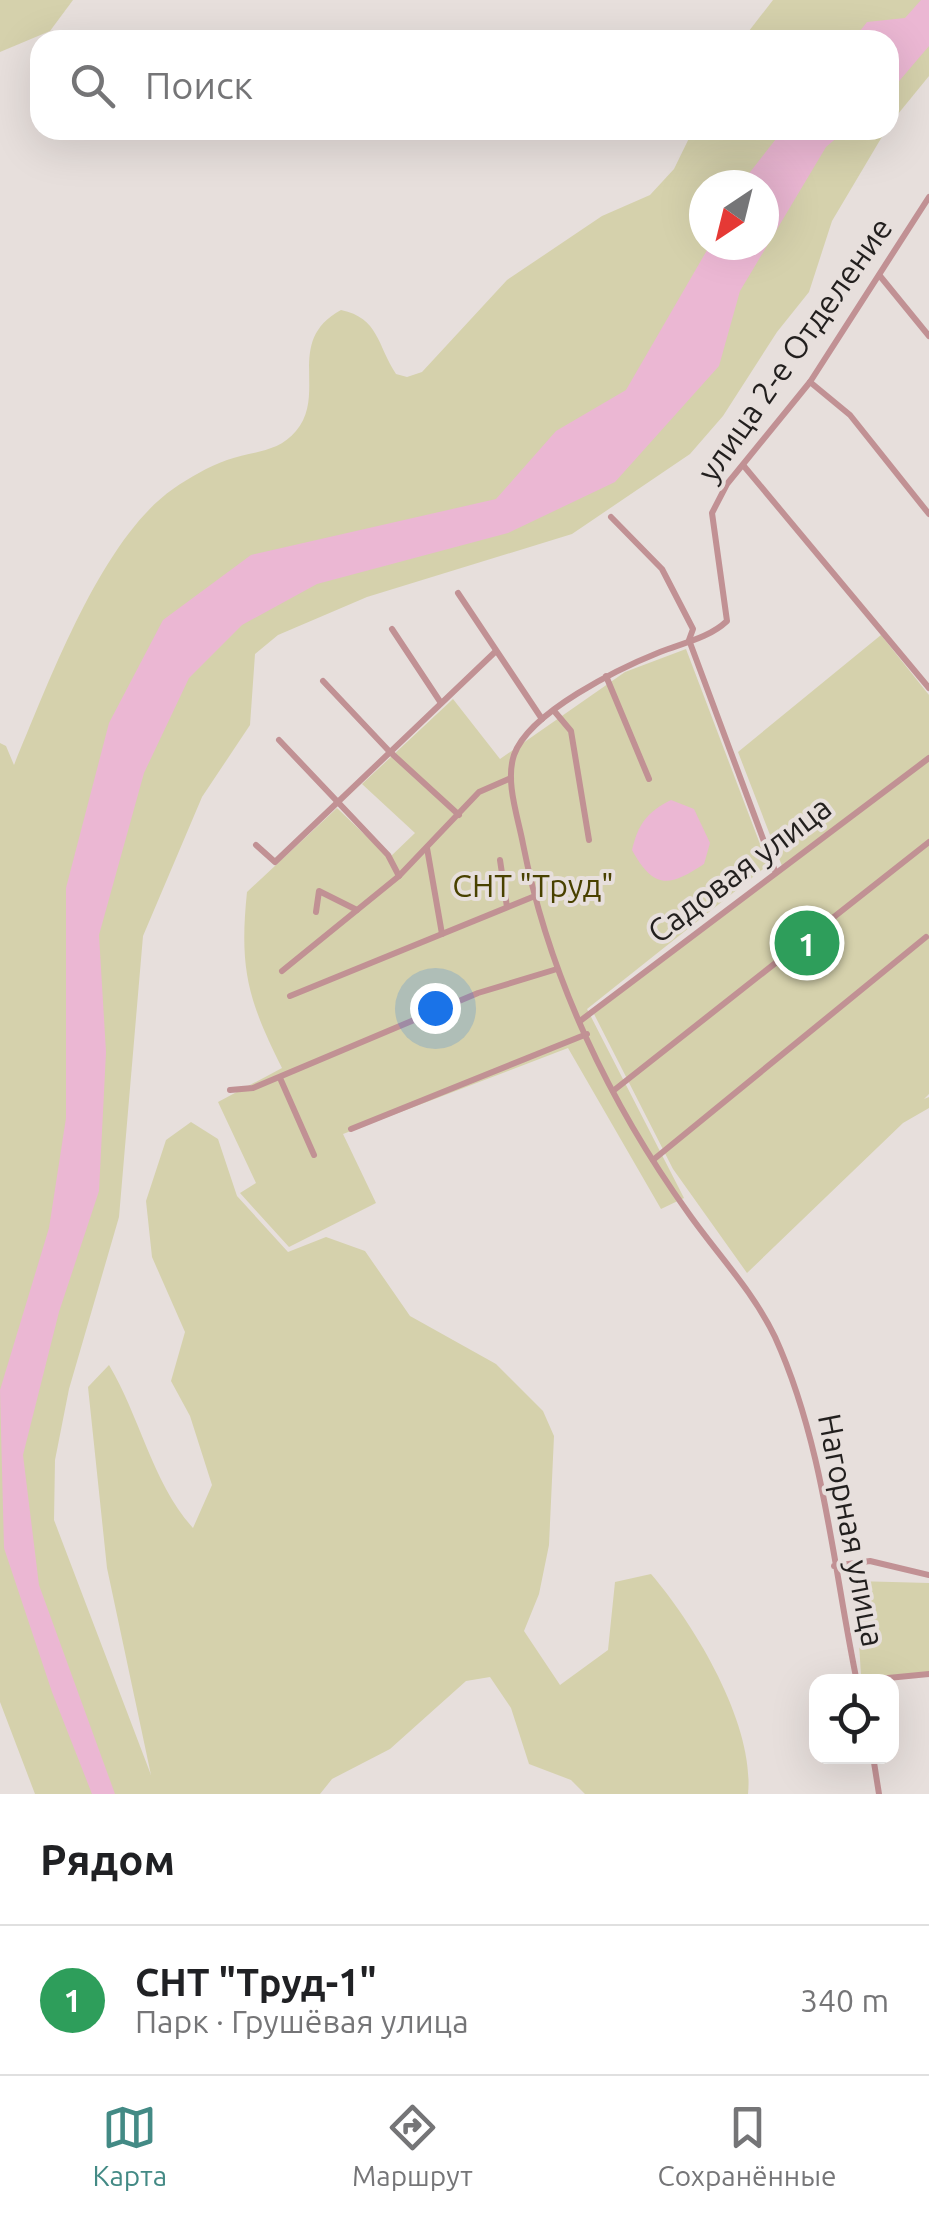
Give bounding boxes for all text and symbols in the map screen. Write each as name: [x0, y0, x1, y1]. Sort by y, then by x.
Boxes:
search box: [30, 30, 899, 140]
icon: search: [65, 58, 120, 113]
text: Поиск: [145, 64, 253, 106]
north arrow: [689, 170, 779, 260]
street label: улица 2-е Отделение: [689, 210, 899, 488]
street label: Садовая улица: [640, 788, 838, 950]
park label: СНТ "Труд": [452, 867, 614, 903]
pin: 1: [774, 906, 840, 980]
your location: [410, 983, 461, 1034]
street label: Нагорная улица: [812, 1411, 892, 1649]
map controls: [809, 1674, 899, 1764]
button: locate: [809, 1674, 899, 1764]
text: Рядом: [40, 1836, 175, 1883]
text: СНТ "Труд-1": [135, 1961, 377, 2003]
text: 1: [63, 1982, 82, 2018]
text: 340 m: [800, 1982, 889, 2018]
text: Парк · Грушёвая улица: [135, 2003, 469, 2039]
tab: Карта: [92, 2100, 167, 2191]
tab: Маршрут: [352, 2100, 473, 2191]
tab: Сохранённые: [658, 2100, 837, 2191]

